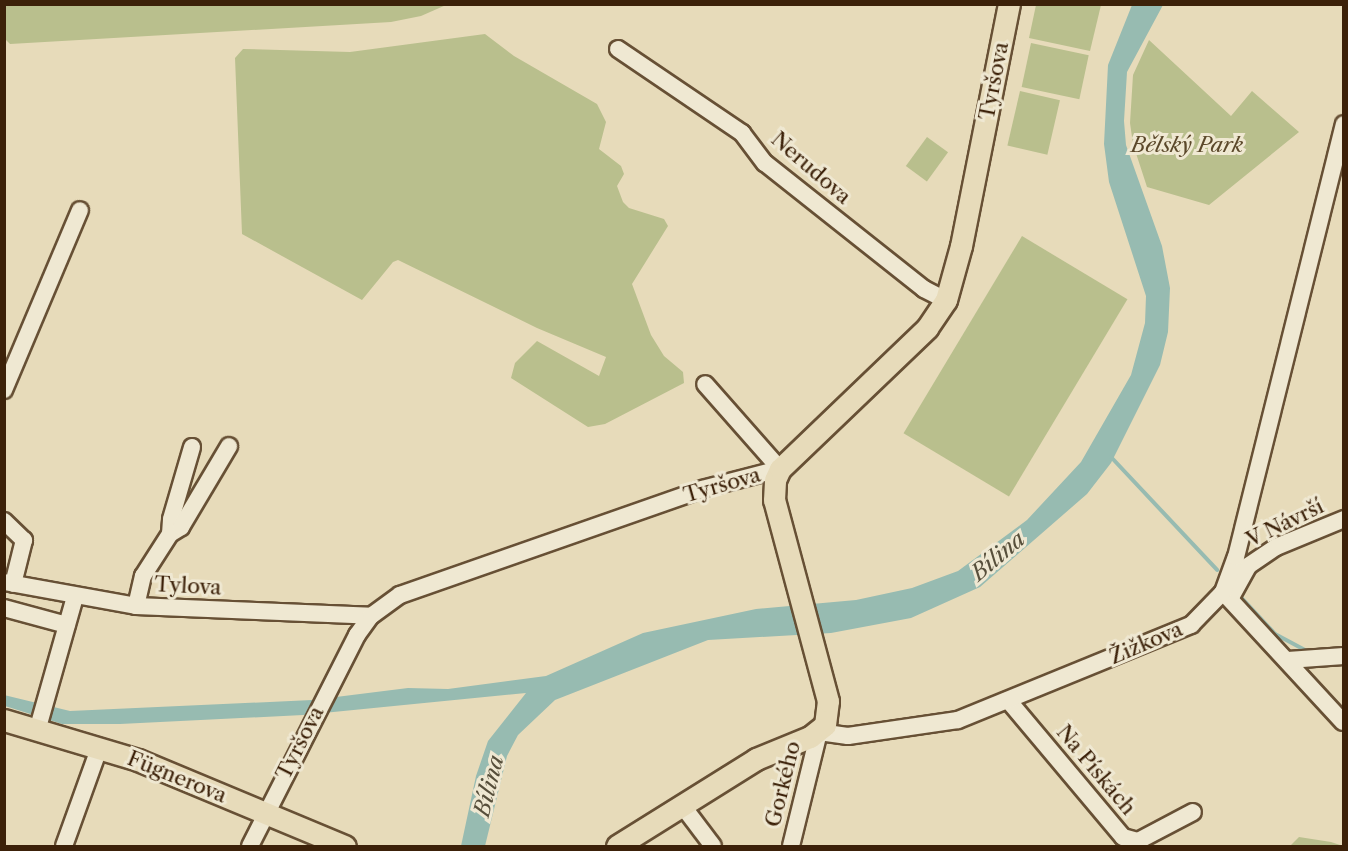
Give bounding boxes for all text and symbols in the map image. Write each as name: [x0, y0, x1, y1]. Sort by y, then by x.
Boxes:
street label: Tyršova: [974, 40, 1014, 122]
street label: Nerudova: [766, 127, 856, 209]
park label: Bělský Park: [1131, 132, 1243, 158]
street label: Tyršova: [681, 462, 763, 508]
street label: V Návrší: [1242, 493, 1328, 553]
water label: Bílina: [966, 526, 1030, 586]
street label: Tylova: [154, 572, 222, 600]
street label: Žižkova: [1106, 616, 1186, 670]
street label: Tyršova: [271, 702, 329, 784]
street label: Na Pískách: [1051, 720, 1141, 820]
street label: Gorkého: [760, 738, 806, 830]
street label: Fügnerova: [124, 746, 230, 808]
water label: Bílina: [469, 753, 509, 819]

